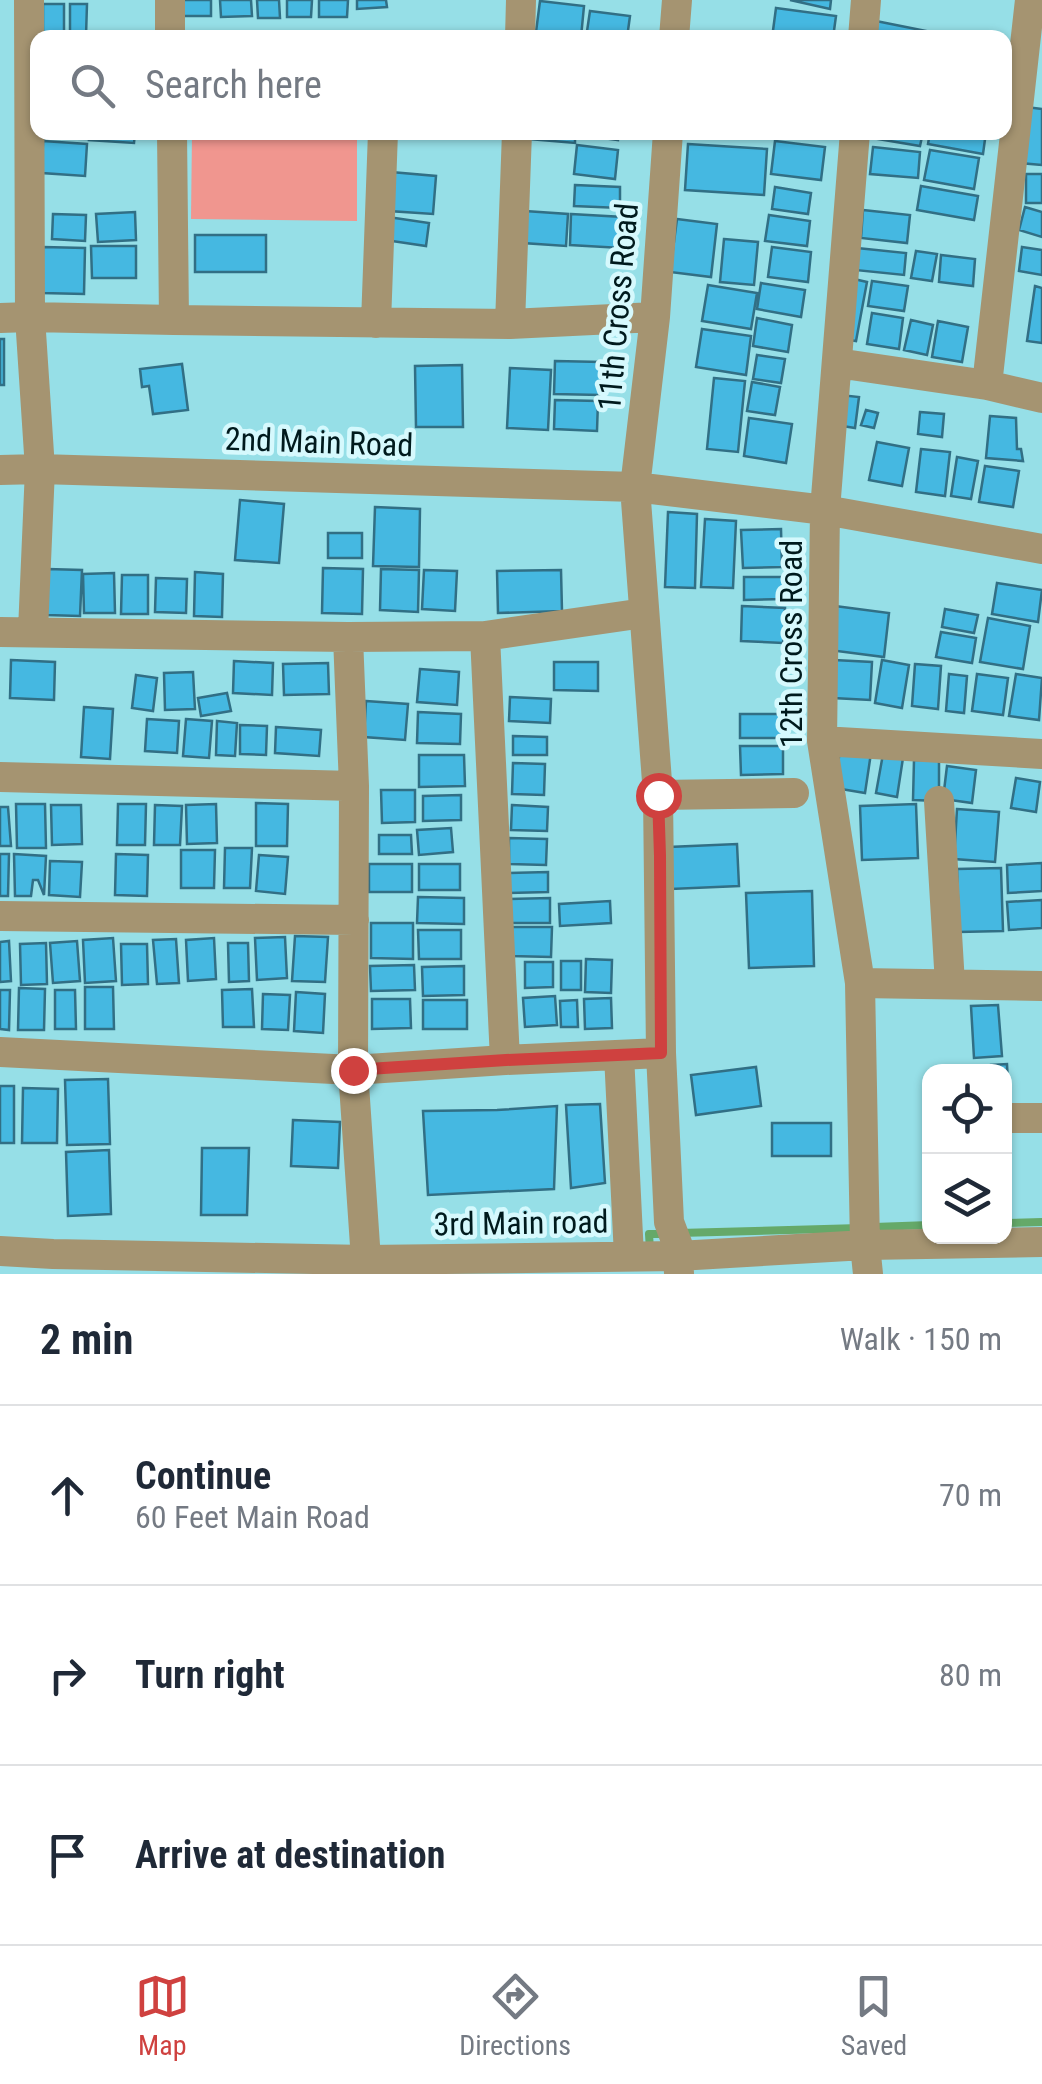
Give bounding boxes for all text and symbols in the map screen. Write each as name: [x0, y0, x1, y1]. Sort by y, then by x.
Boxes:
search box: [30, 30, 1012, 140]
icon: search: [65, 58, 120, 113]
text: Search here: [145, 63, 322, 107]
street label: 11th Cross Road: [590, 202, 646, 412]
street label: 2nd Main Road: [224, 420, 414, 464]
street label: 12th Cross Road: [772, 540, 810, 748]
route start: [636, 773, 682, 819]
route end: [331, 1048, 377, 1094]
map controls: [922, 1064, 1012, 1244]
button: locate: [922, 1064, 1012, 1154]
button: layers: [922, 1154, 1012, 1244]
street label: 3rd Main road: [433, 1202, 609, 1244]
text: 2 min: [40, 1315, 133, 1364]
text: Walk · 150 m: [840, 1320, 1002, 1358]
text: Continue: [135, 1454, 271, 1498]
icon: ahead: [40, 1468, 95, 1523]
text: 70 m: [939, 1476, 1002, 1514]
text: 60 Feet Main Road: [135, 1498, 370, 1536]
icon: right: [40, 1648, 95, 1703]
text: Turn right: [135, 1653, 285, 1697]
text: 80 m: [939, 1656, 1002, 1694]
icon: arrive: [40, 1828, 95, 1883]
text: Arrive at destination: [135, 1833, 445, 1877]
tab: Map: [135, 1969, 190, 2062]
tab: Directions: [459, 1969, 571, 2062]
tab: Saved: [841, 1969, 907, 2062]

